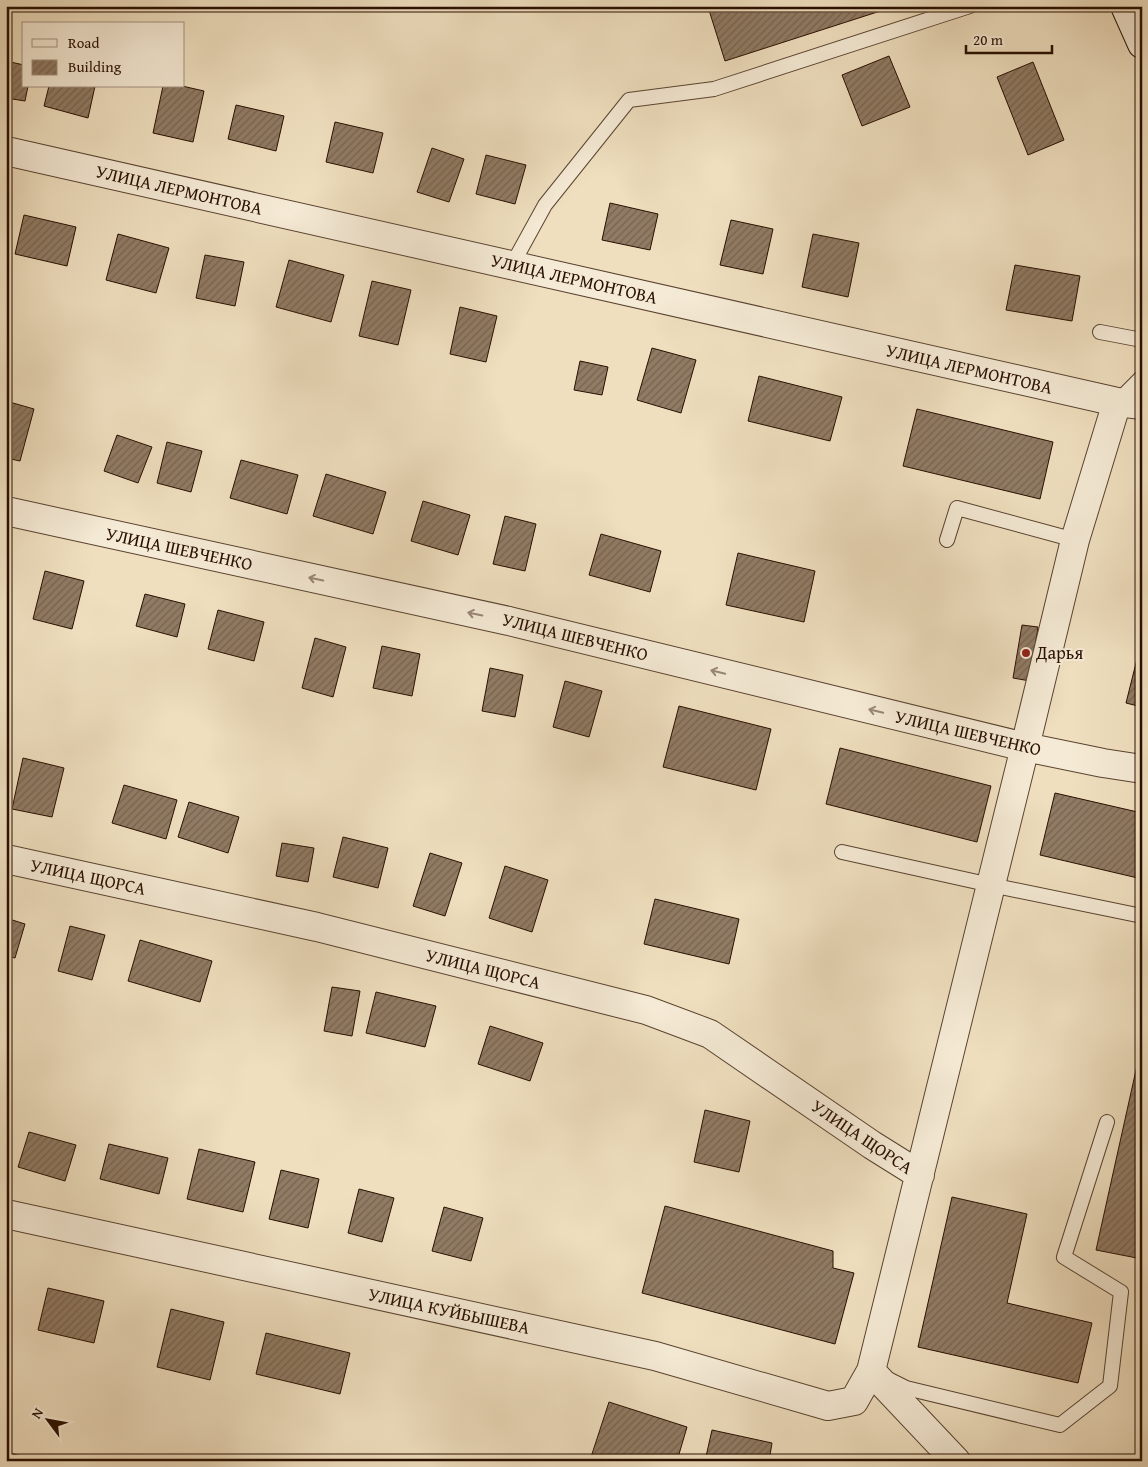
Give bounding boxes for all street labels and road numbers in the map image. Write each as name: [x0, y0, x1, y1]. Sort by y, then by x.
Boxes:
street label: УЛИЦА ЛЕРМОНТОВА: [93, 157, 265, 222]
street label: УЛИЦА ЛЕРМОНТОВА: [488, 246, 660, 311]
street label: УЛИЦА ЛЕРМОНТОВА: [883, 336, 1055, 401]
street label: УЛИЦА ШЕВЧЕНКО: [103, 520, 255, 577]
street label: УЛИЦА ШЕВЧЕНКО: [499, 605, 651, 668]
street label: УЛИЦА ШЕВЧЕНКО: [892, 703, 1044, 762]
street label: УЛИЦА ЩОРСА: [28, 851, 148, 902]
street label: УЛИЦА ЩОРСА: [423, 941, 543, 996]
street label: УЛИЦА ЩОРСА: [806, 1093, 919, 1181]
street label: УЛИЦА КУЙБЫШЕВА: [366, 1280, 532, 1341]

